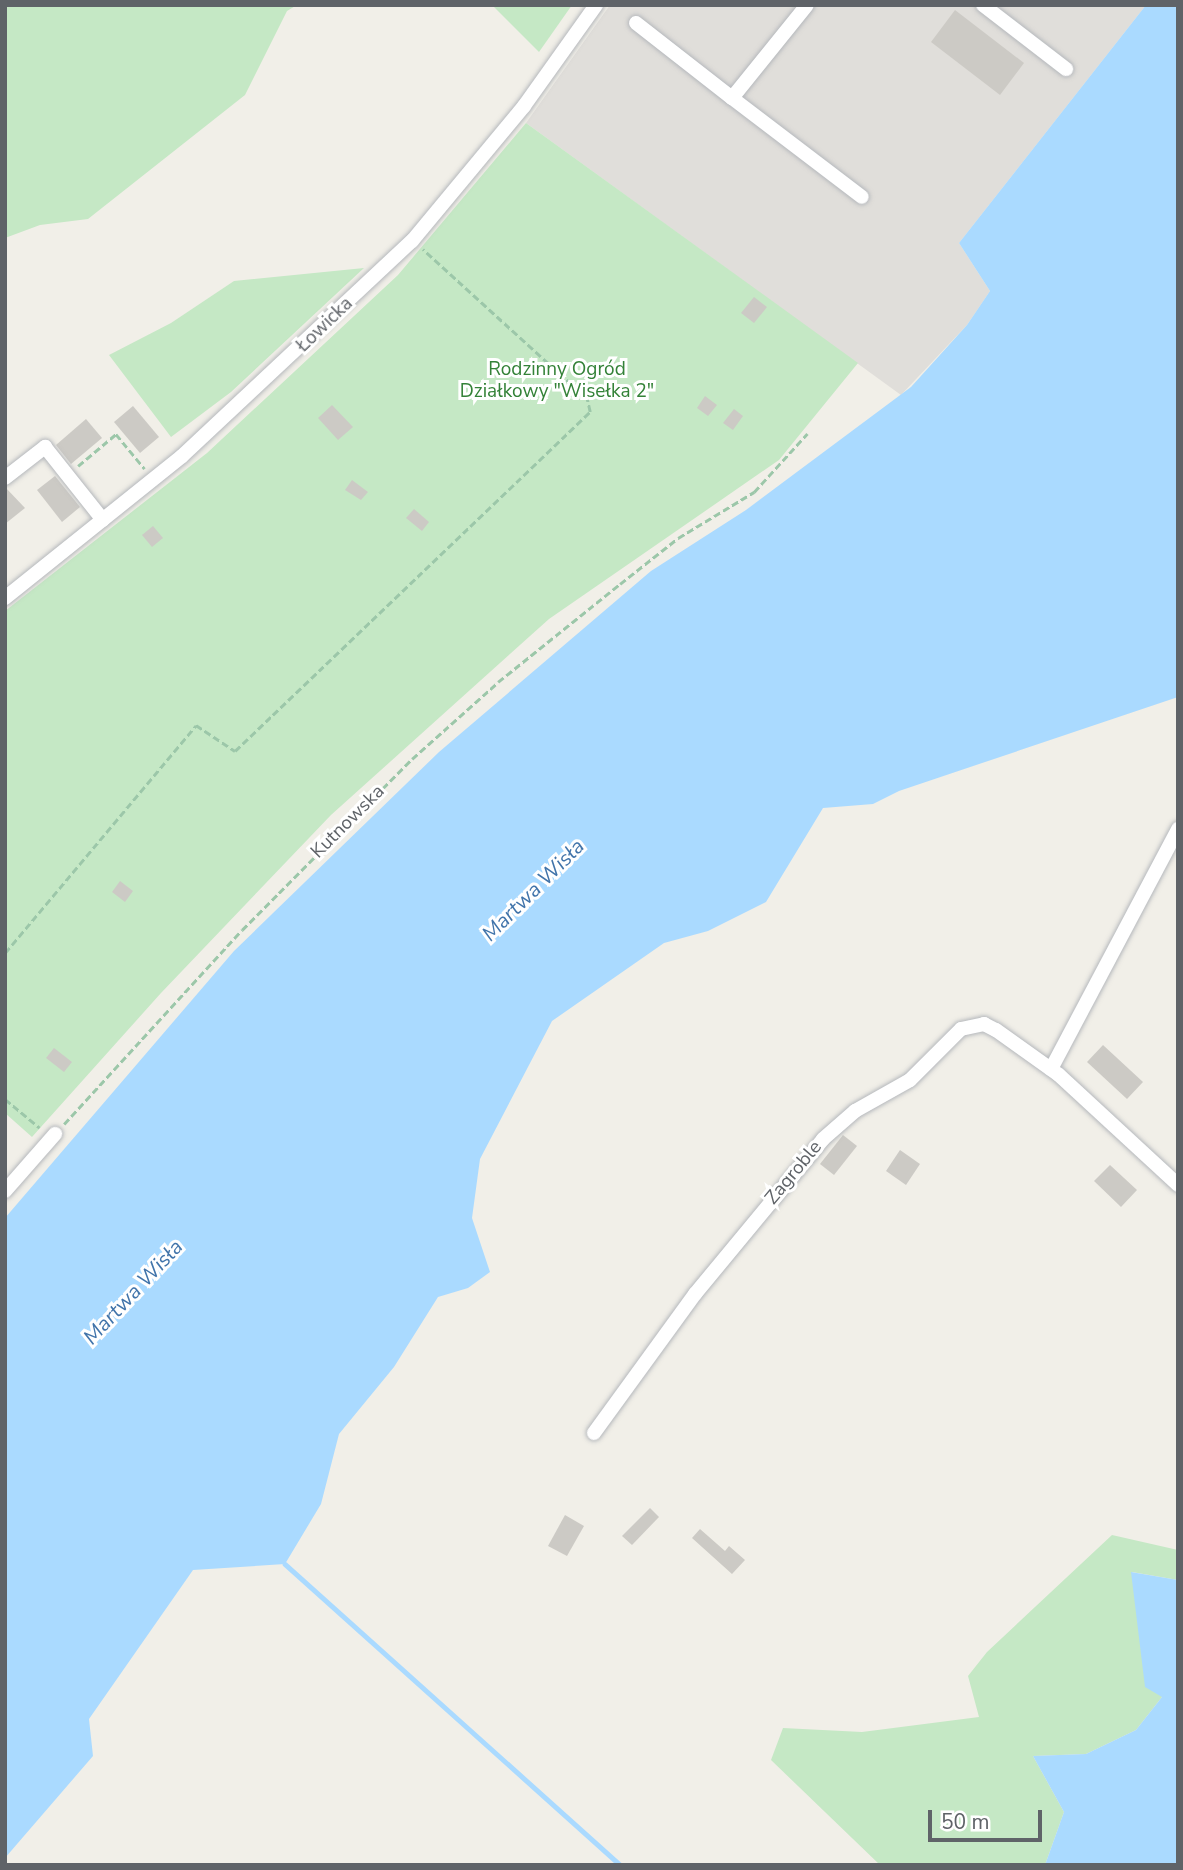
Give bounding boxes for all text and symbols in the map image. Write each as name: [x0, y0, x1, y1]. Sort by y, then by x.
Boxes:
street label: Łowicka: [292, 293, 358, 357]
park label: Rodzinny Ogród Działkowy "Wisełka 2": [460, 359, 654, 403]
street label: Kutnowska: [306, 780, 390, 864]
water label: Martwa Wisła: [477, 834, 589, 946]
street label: Zagroble: [761, 1137, 827, 1209]
water label: Martwa Wisła: [78, 1234, 188, 1350]
scale bar: [931, 1797, 1045, 1841]
text: 50 m: [941, 1808, 990, 1836]

